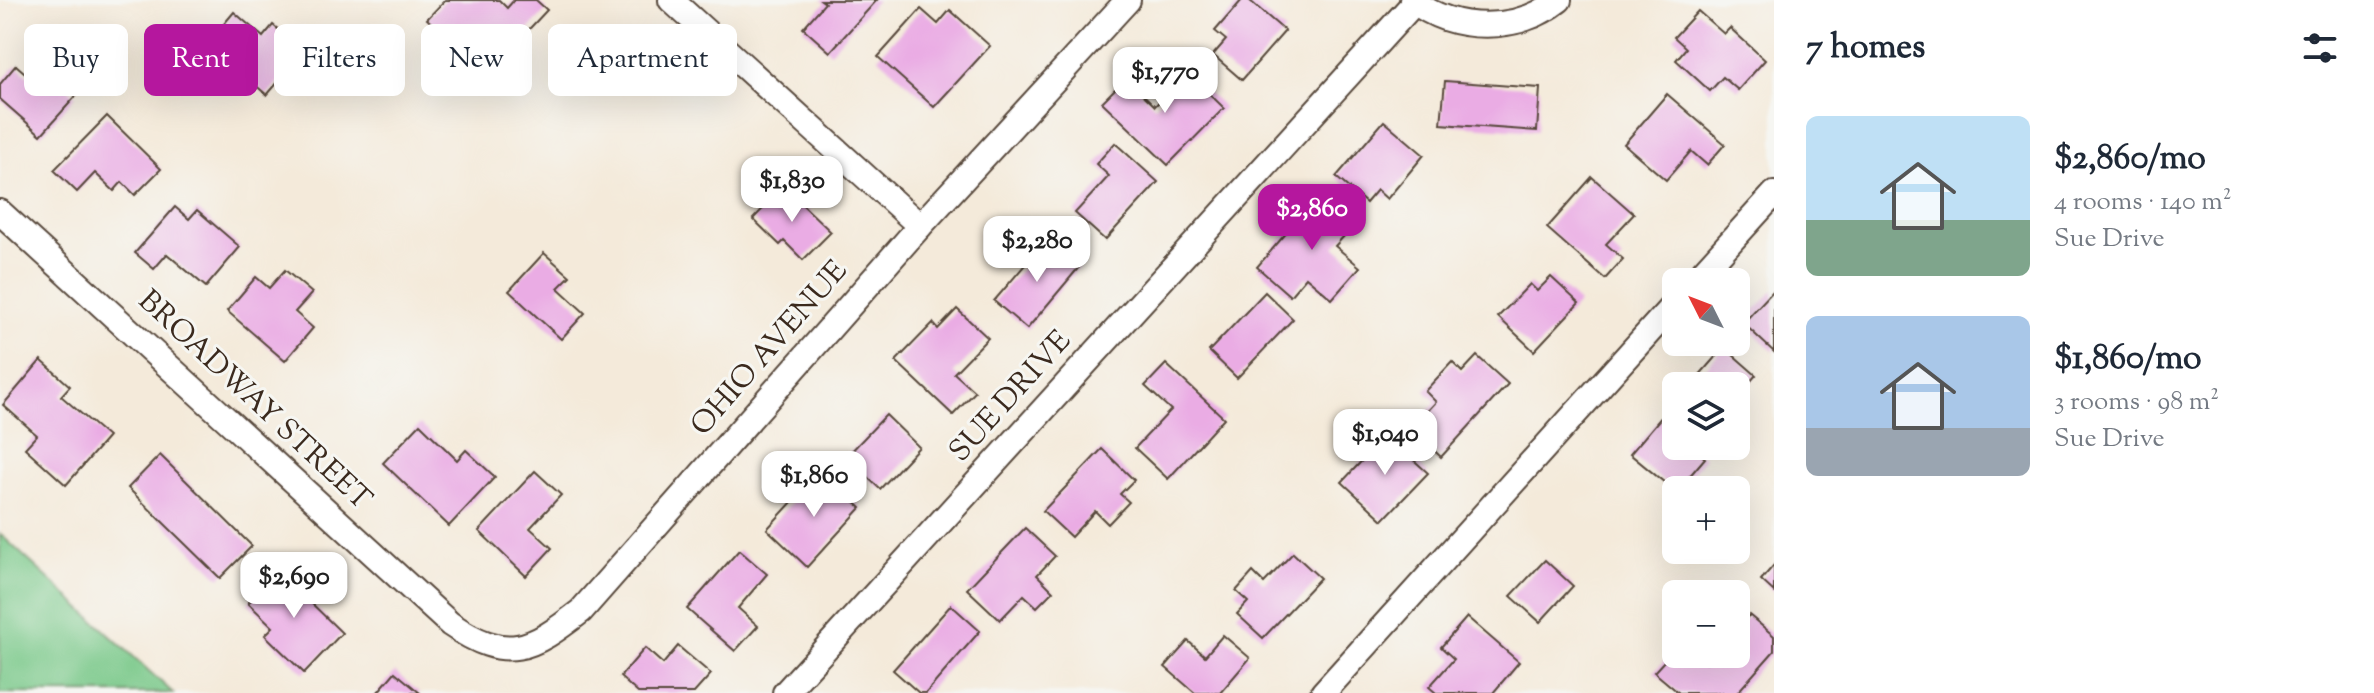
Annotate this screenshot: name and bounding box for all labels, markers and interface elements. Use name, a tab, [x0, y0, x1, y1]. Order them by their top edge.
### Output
chip: Buy	[24, 24, 128, 96]
chip: Rent	[144, 24, 258, 96]
chip: Filters	[274, 24, 405, 96]
chip: New	[421, 24, 532, 96]
chip: Apartment	[548, 24, 737, 96]
text: 7 homes	[1806, 24, 1925, 73]
icon: filters	[2298, 26, 2342, 70]
pin: $1,770	[1100, 47, 1230, 115]
text: $1,770	[1131, 54, 1199, 91]
text: $2,860/mo	[2054, 135, 2206, 184]
icon: home	[1870, 148, 1966, 244]
pin: $1,830	[727, 156, 857, 224]
text: $1,830	[759, 163, 825, 200]
pin: $2,860	[1247, 184, 1377, 252]
text: 4 rooms · 140 m²	[2054, 184, 2231, 221]
text: $2,860	[1276, 191, 1348, 228]
pin: $2,280	[972, 216, 1102, 284]
text: Sue Drive	[2054, 221, 2165, 258]
text: $2,280	[1001, 223, 1073, 260]
street label: OHIO AVENUE	[682, 252, 858, 446]
north arrow	[1662, 268, 1750, 356]
map controls	[1662, 268, 1750, 668]
street label: BROADWAY STREET	[128, 281, 380, 521]
street label: SUE DRIVE	[940, 322, 1082, 472]
text: $1,860/mo	[2054, 335, 2202, 384]
icon: home	[1870, 348, 1966, 444]
button: layers	[1662, 372, 1750, 460]
text: 3 rooms · 98 m²	[2054, 384, 2219, 421]
pin: $1,040	[1320, 409, 1450, 477]
text: $1,040	[1351, 416, 1419, 453]
text: Sue Drive	[2054, 421, 2165, 458]
pin: $1,860	[749, 451, 879, 519]
text: $1,860	[780, 458, 848, 495]
button: +	[1662, 476, 1750, 564]
pin: $2,690	[229, 552, 359, 620]
text: $2,690	[258, 559, 330, 596]
button: −	[1662, 580, 1750, 668]

